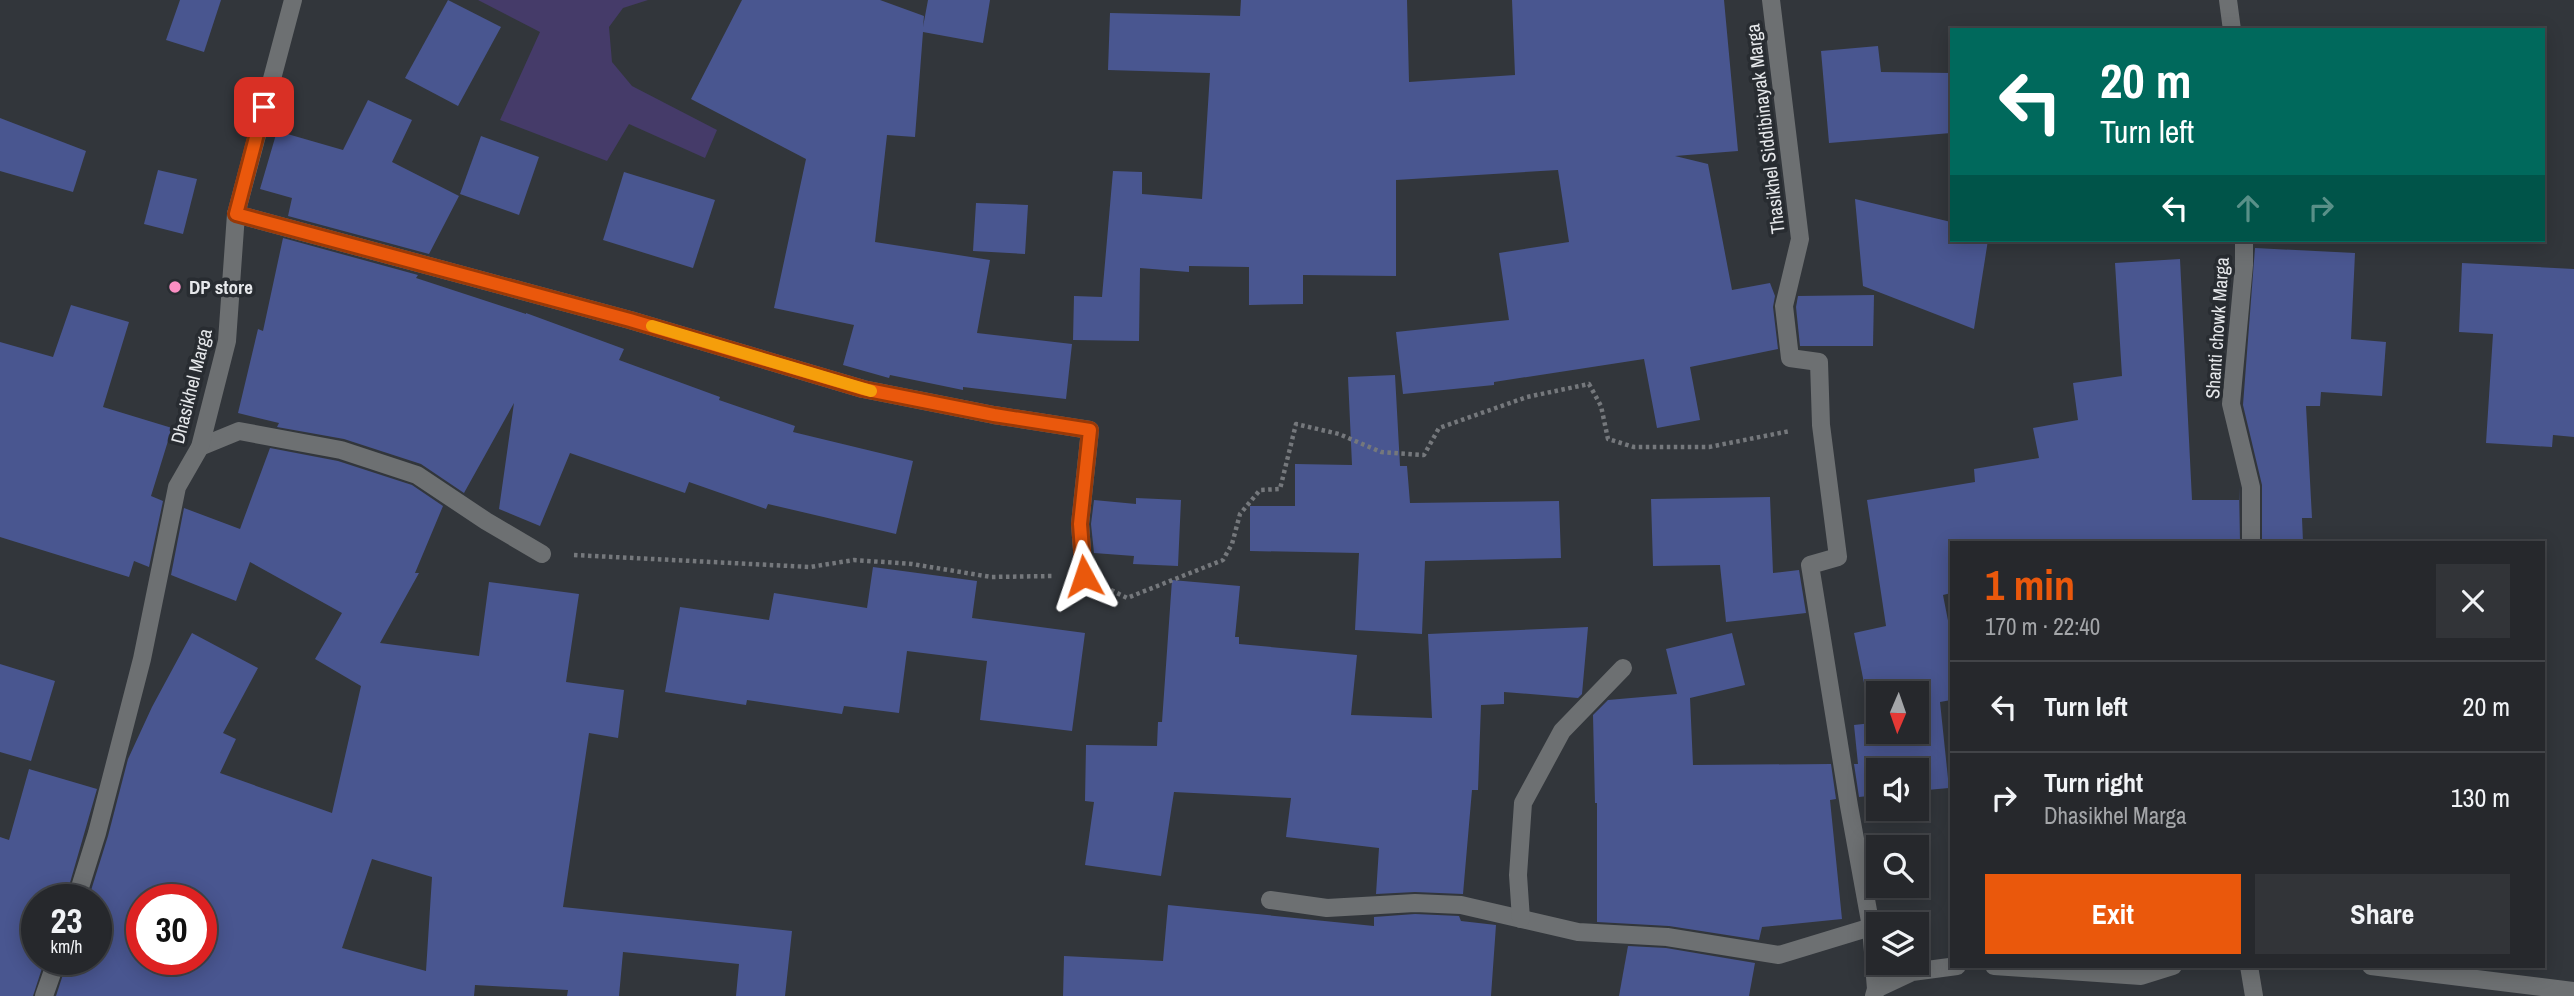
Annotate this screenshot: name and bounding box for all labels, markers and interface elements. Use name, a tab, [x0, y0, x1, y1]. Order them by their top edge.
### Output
street label: Thasikhel Siddibinayak Marga	[1739, 22, 1791, 235]
text: 20 m	[2100, 47, 2192, 113]
icon: left	[1985, 56, 2076, 147]
pin	[234, 77, 294, 137]
icon: arrive	[245, 88, 283, 126]
text: Turn left	[2100, 110, 2194, 153]
icon: left	[2156, 189, 2194, 227]
icon: ahead	[2229, 189, 2267, 227]
icon: right	[2302, 189, 2340, 227]
street label: Shanti chowk Marga	[2199, 256, 2235, 400]
place label: DP store	[189, 274, 253, 300]
marker: DP store	[167, 279, 183, 295]
street label: Dhasikhel Marga	[164, 325, 218, 446]
position arrow	[1047, 539, 1121, 613]
text: 1 min	[1985, 557, 2075, 613]
button: close	[2436, 564, 2510, 638]
text: 170 m · 22:40	[1985, 611, 2100, 642]
north arrow	[1866, 681, 1928, 744]
map controls	[1866, 681, 1929, 975]
icon: left	[1985, 688, 2023, 726]
text: Turn left	[2044, 689, 2128, 724]
text: 20 m	[2463, 689, 2510, 724]
button: sound	[1866, 758, 1929, 821]
text: Turn right	[2044, 765, 2143, 800]
icon: right	[1985, 779, 2023, 817]
text: 130 m	[2451, 780, 2510, 815]
text: Dhasikhel Marga	[2044, 800, 2187, 831]
button: search	[1866, 835, 1929, 898]
button: Exit	[1985, 874, 2241, 954]
button: Share	[2255, 874, 2510, 954]
speed limit sign: 30	[126, 884, 217, 975]
text: 23	[51, 897, 82, 944]
button: layers	[1866, 912, 1929, 975]
text: km/h	[51, 934, 83, 959]

